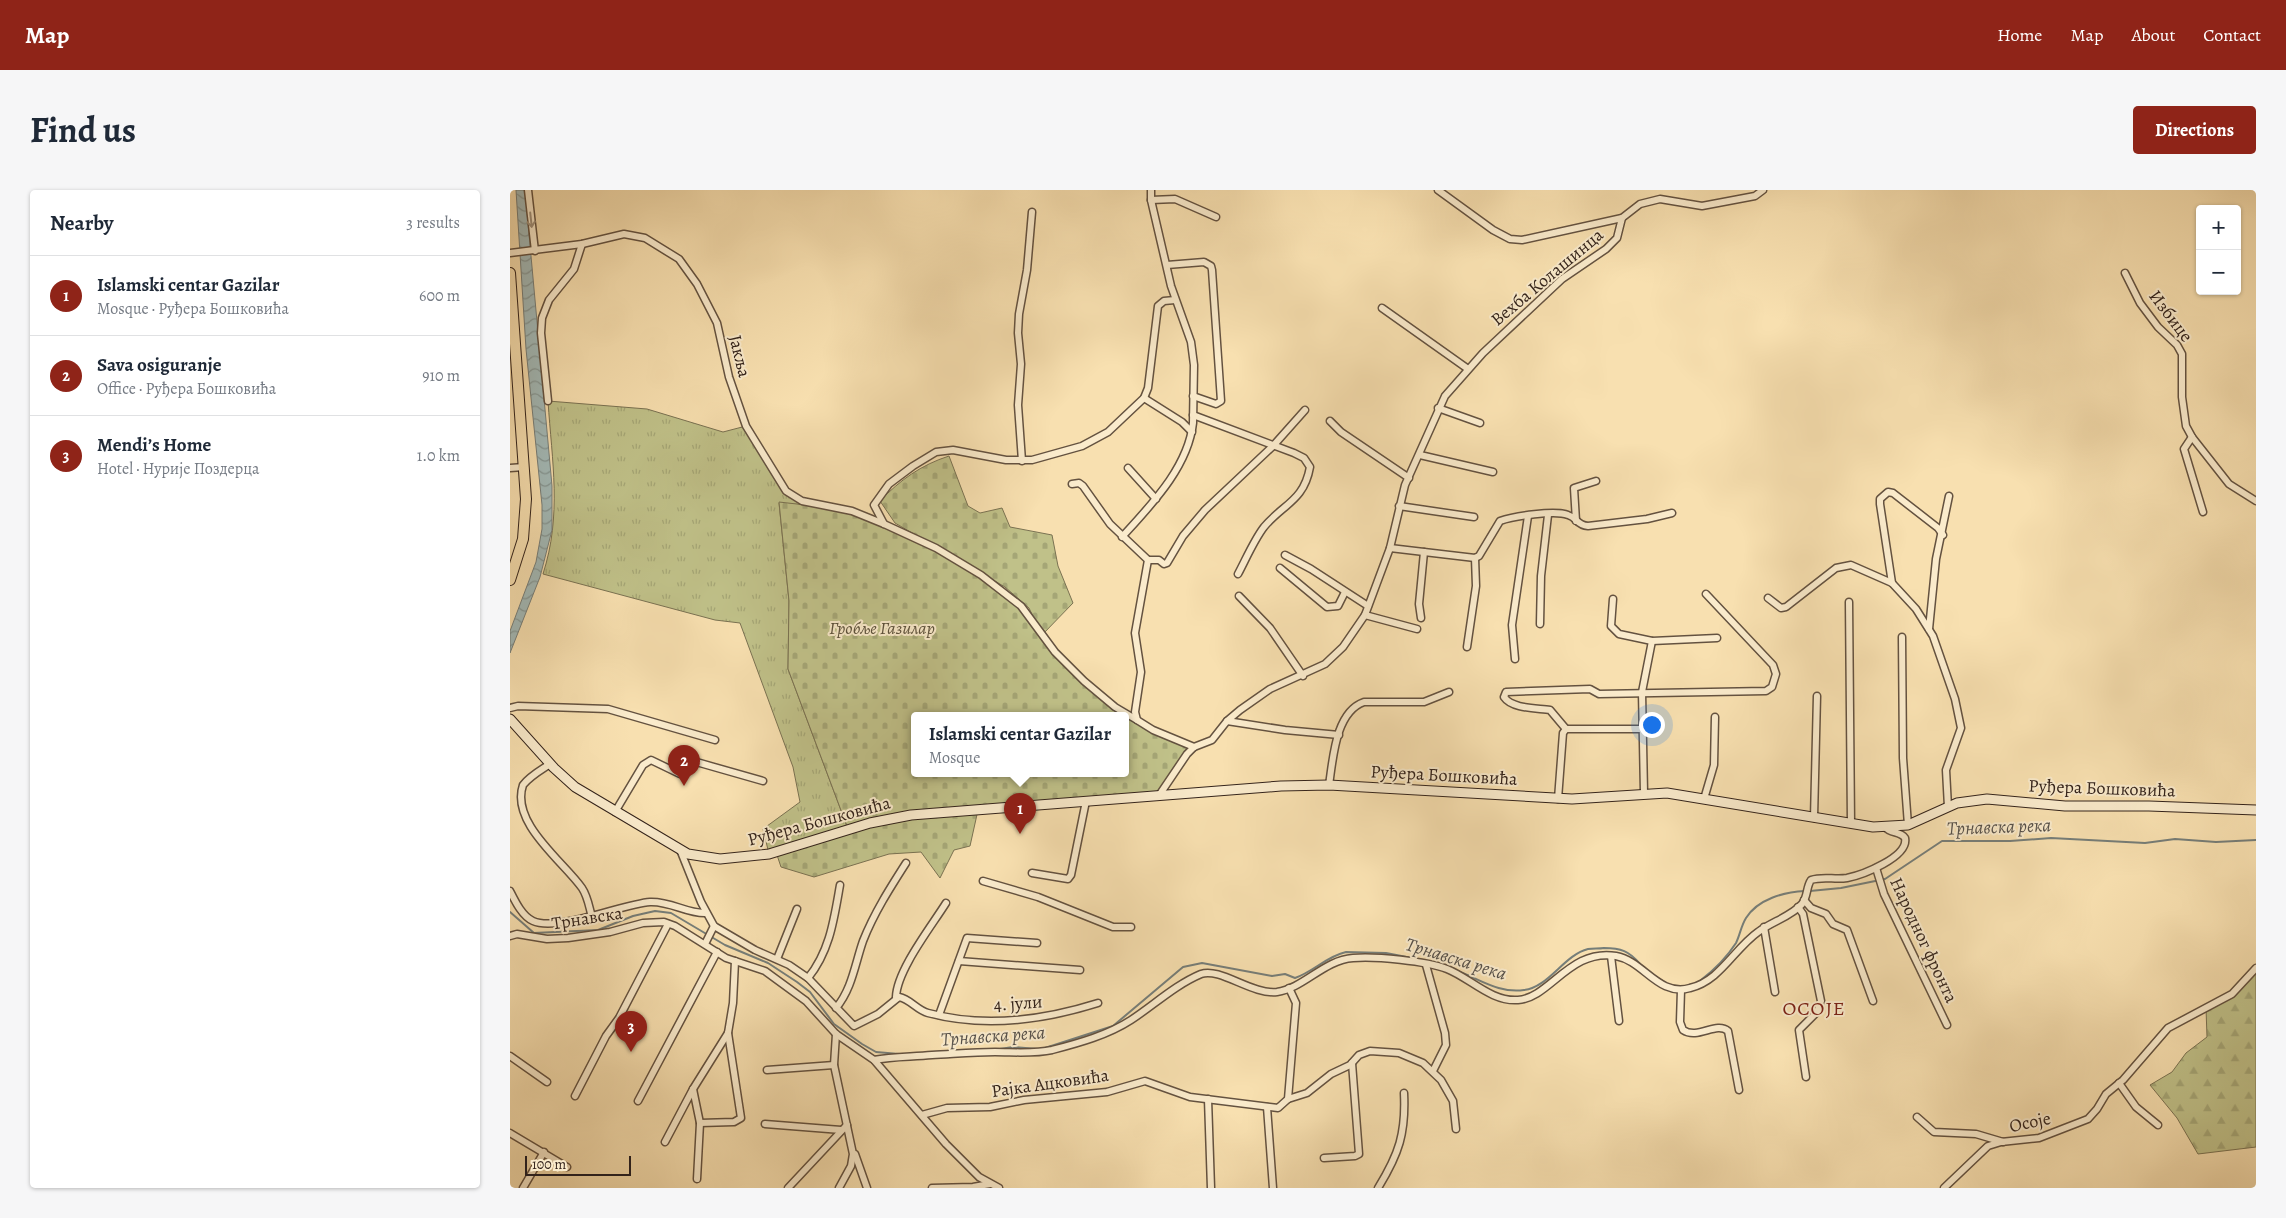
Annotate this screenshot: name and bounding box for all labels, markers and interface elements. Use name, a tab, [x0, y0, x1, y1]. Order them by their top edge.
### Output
text: Map	[25, 19, 69, 51]
text: Home	[1997, 23, 2042, 47]
text: Map	[2070, 23, 2103, 47]
text: About	[2131, 23, 2175, 47]
text: Contact	[2203, 23, 2261, 47]
text: Find us	[30, 106, 136, 154]
button: Directions	[2133, 106, 2256, 154]
map controls	[2196, 205, 2241, 295]
button: +	[2196, 205, 2241, 250]
text: Nearby	[50, 209, 113, 237]
text: 3 results	[406, 212, 460, 234]
one-way arrow	[526, 212, 536, 228]
street label: Вехба Колашинца	[1486, 222, 1609, 331]
button: −	[2196, 250, 2241, 295]
text: Islamski centar Gazilar	[97, 272, 280, 298]
text: 1	[63, 285, 69, 307]
text: 600 m	[419, 285, 460, 307]
street label: Избице	[2144, 285, 2198, 347]
text: Mosque · Руђера Бошковића	[97, 298, 289, 320]
street label: Јакља	[723, 332, 757, 380]
text: Sava osiguranje	[97, 352, 222, 378]
text: 2	[62, 365, 70, 387]
text: 910 m	[422, 365, 460, 387]
text: Office · Руђера Бошковића	[97, 378, 276, 400]
text: Mendi’s Home	[97, 432, 211, 458]
text: 3	[63, 445, 69, 467]
text: 1.0 km	[417, 445, 460, 467]
text: Hotel · Нурије Поздерца	[97, 458, 260, 480]
park label: Гробље Газилар	[829, 616, 935, 640]
popup	[911, 712, 1129, 777]
your location	[1639, 712, 1665, 738]
text: Islamski centar Gazilar	[929, 721, 1111, 747]
pin: 2	[668, 745, 700, 786]
text: Mosque	[929, 747, 980, 769]
street label: Руђера Бошковића	[1370, 759, 1519, 791]
street label: Руђера Бошковића	[2028, 773, 2177, 803]
street label: Руђера Бошковића	[745, 790, 894, 852]
pin: 1	[1004, 793, 1036, 834]
water label: Трнавска река	[1946, 812, 2052, 842]
street label: Народног фронта	[1884, 873, 1964, 1007]
street label: Трнавска	[550, 900, 625, 935]
water label: Трнавска река	[1402, 931, 1510, 987]
street label: 4. јули	[993, 989, 1043, 1017]
district label: ОСОЈЕ	[1782, 995, 1846, 1022]
pin: 3	[615, 1011, 647, 1052]
water label: Трнавска река	[940, 1019, 1046, 1053]
street label: Рајка Ацковића	[990, 1063, 1111, 1103]
street label: Осоје	[2007, 1106, 2053, 1138]
scale bar	[525, 1153, 631, 1176]
text: 100 m	[532, 1155, 566, 1174]

